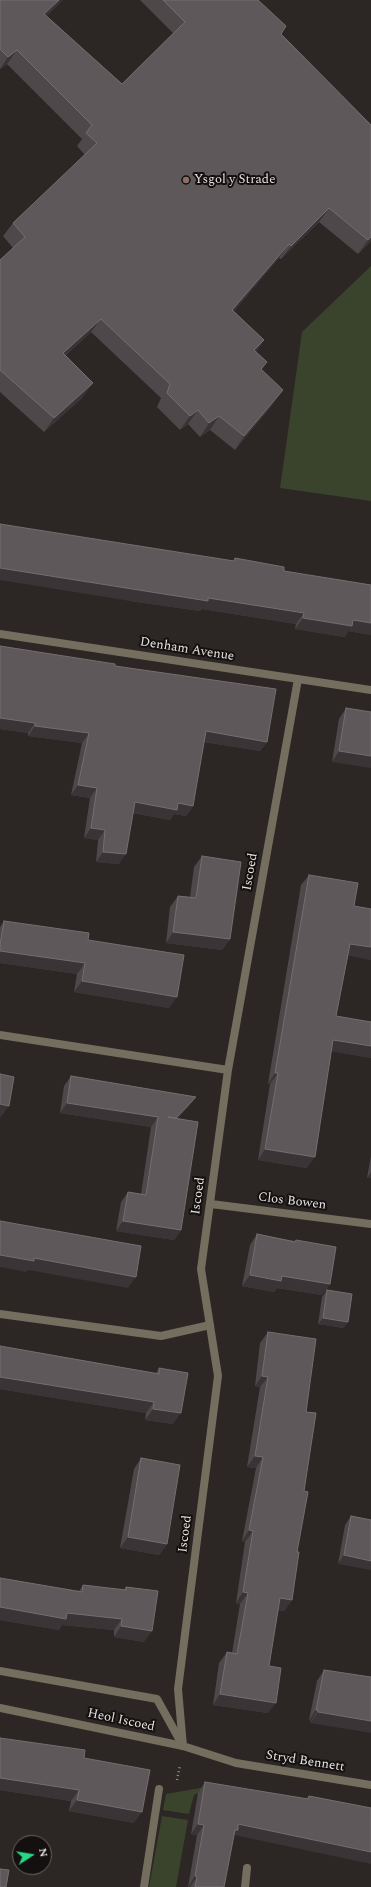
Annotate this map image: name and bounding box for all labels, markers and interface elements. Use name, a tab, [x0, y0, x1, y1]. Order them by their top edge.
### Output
place label: Ysgol y Strade	[194, 172, 275, 188]
marker: Ysgol y Strade	[181, 175, 191, 185]
street label: Denham Avenue	[139, 635, 235, 665]
street label: Iscoed	[240, 852, 262, 892]
street label: Iscoed	[189, 1176, 209, 1216]
street label: Clos Bowen	[257, 1190, 327, 1214]
street label: Iscoed	[176, 1514, 196, 1554]
street label: Heol Iscoed	[86, 1706, 156, 1736]
street label: Stryd Bennett	[265, 1748, 345, 1776]
north arrow	[12, 1835, 52, 1875]
text: N	[34, 1846, 52, 1859]

